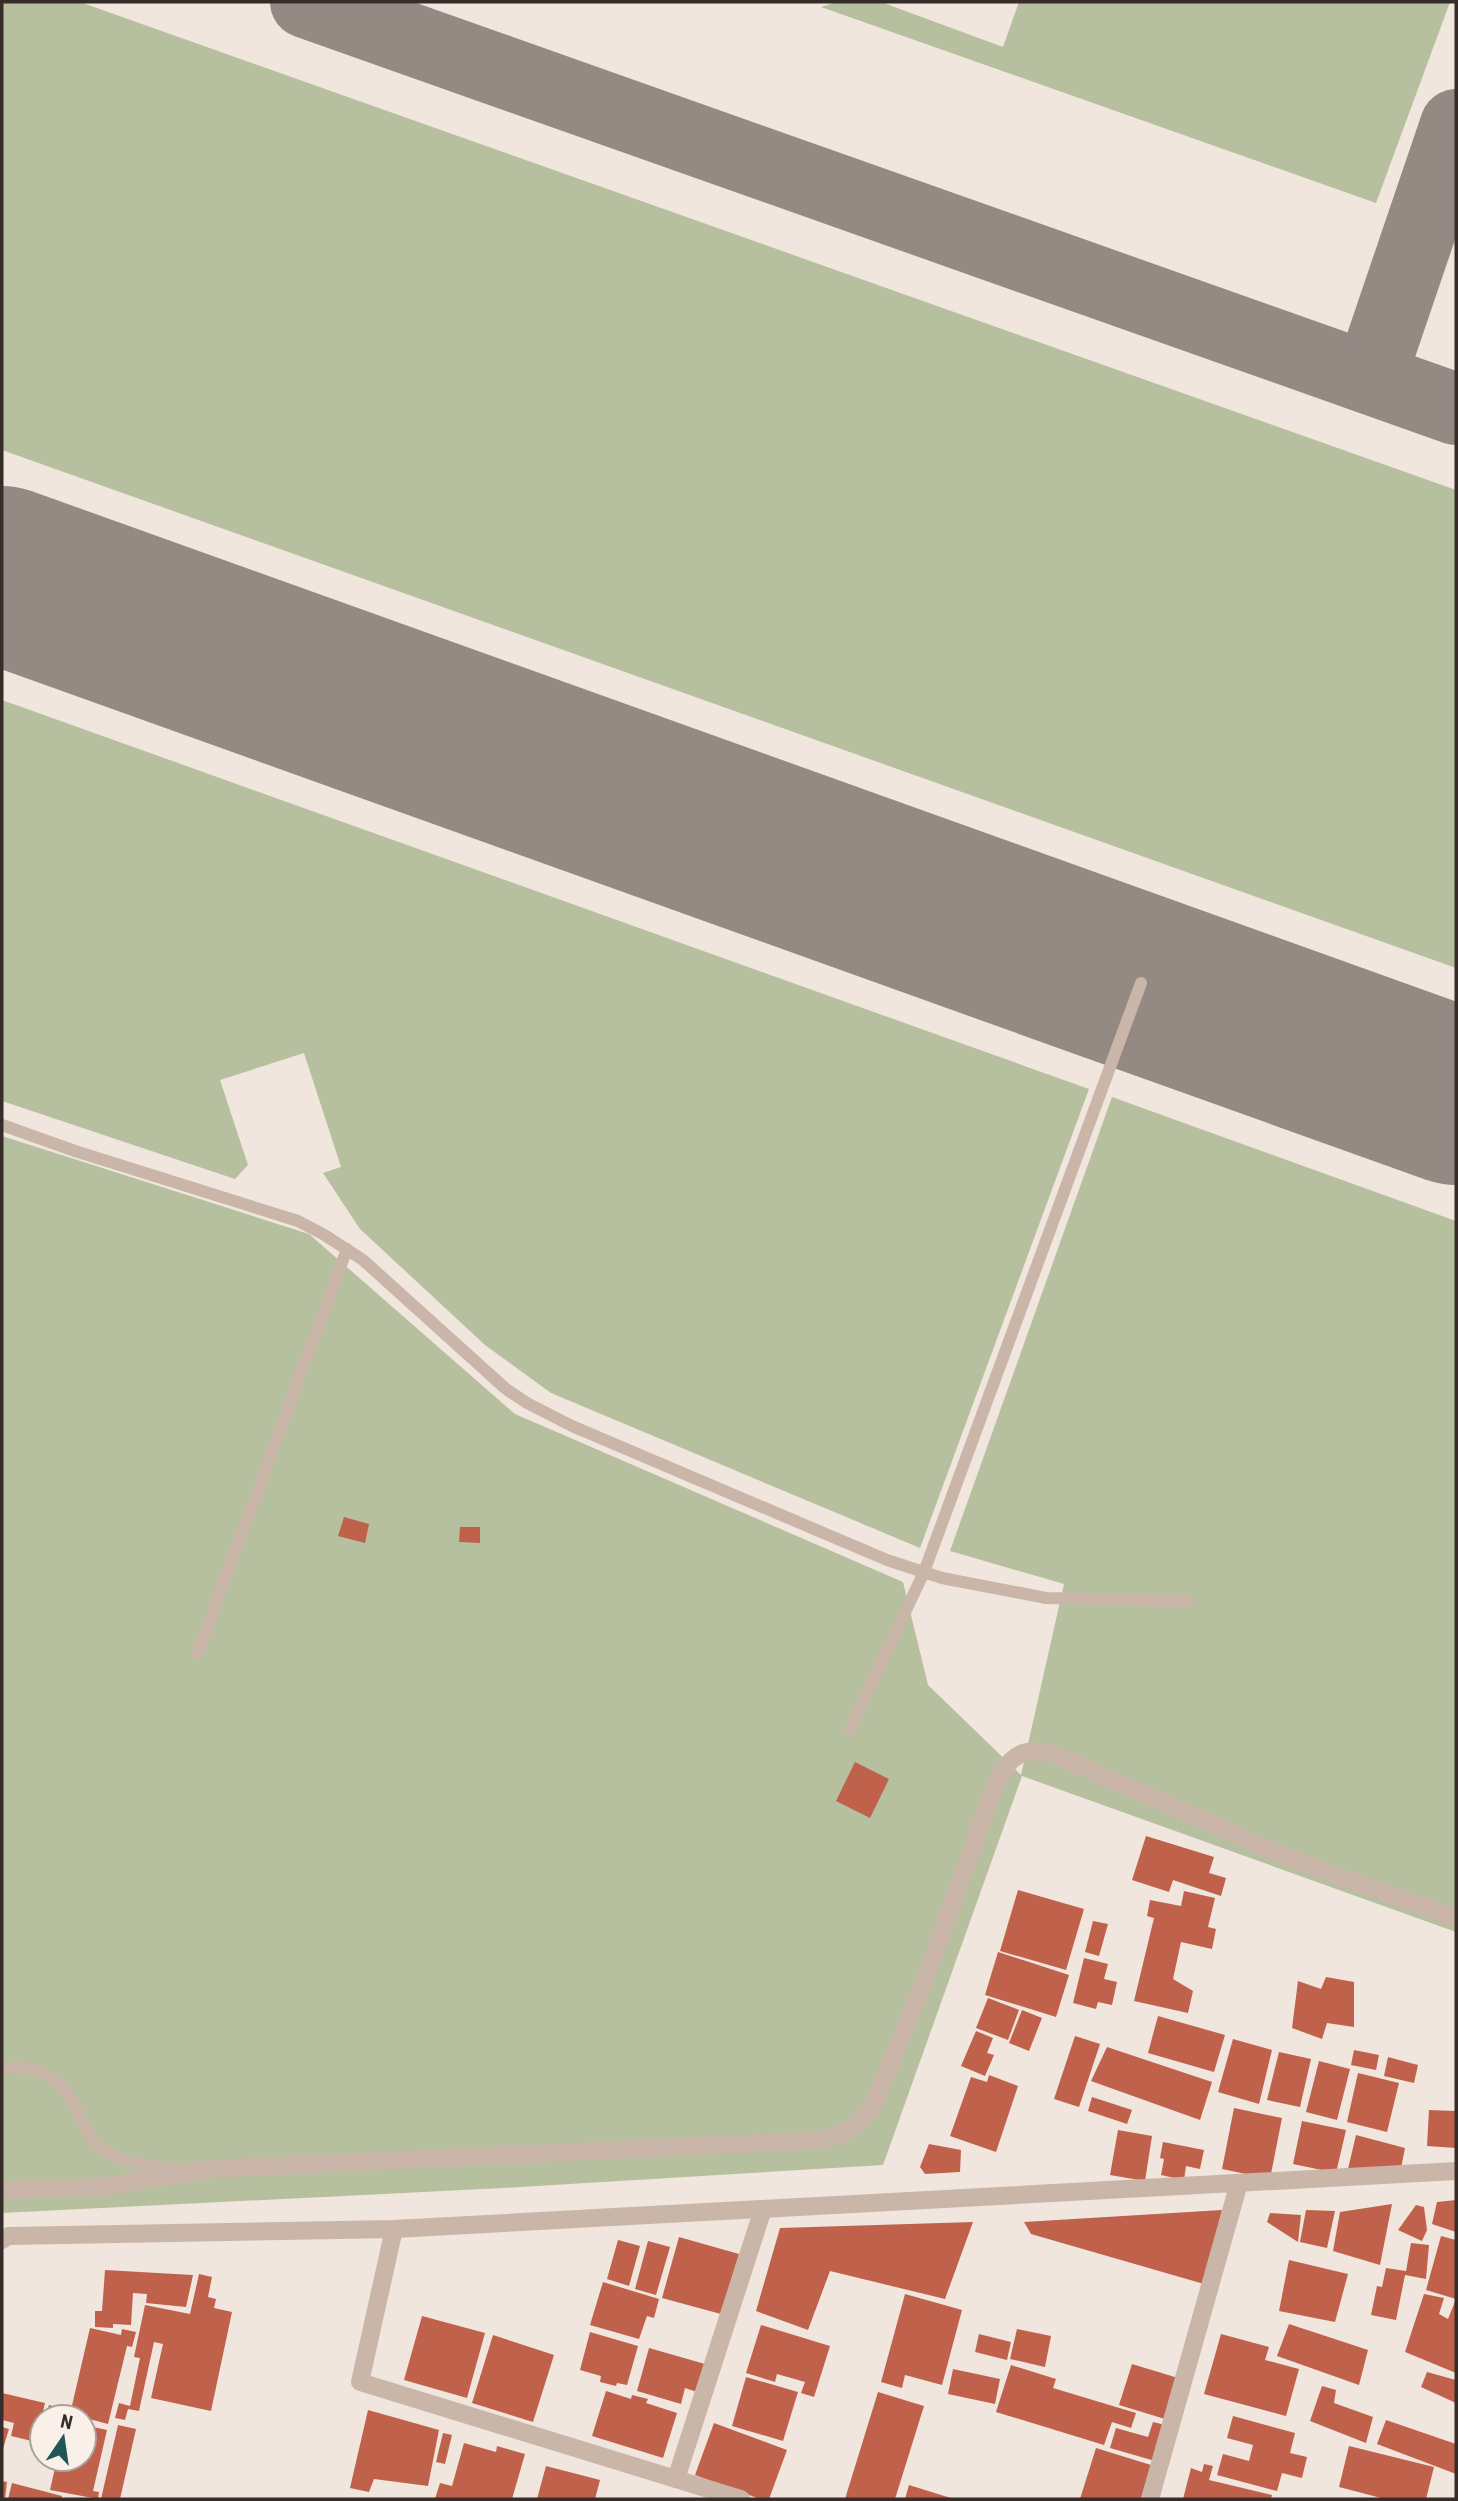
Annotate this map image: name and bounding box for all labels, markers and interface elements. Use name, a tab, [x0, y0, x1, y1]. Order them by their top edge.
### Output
north arrow	[28, 2403, 98, 2473]
text: N	[58, 2409, 75, 2434]

